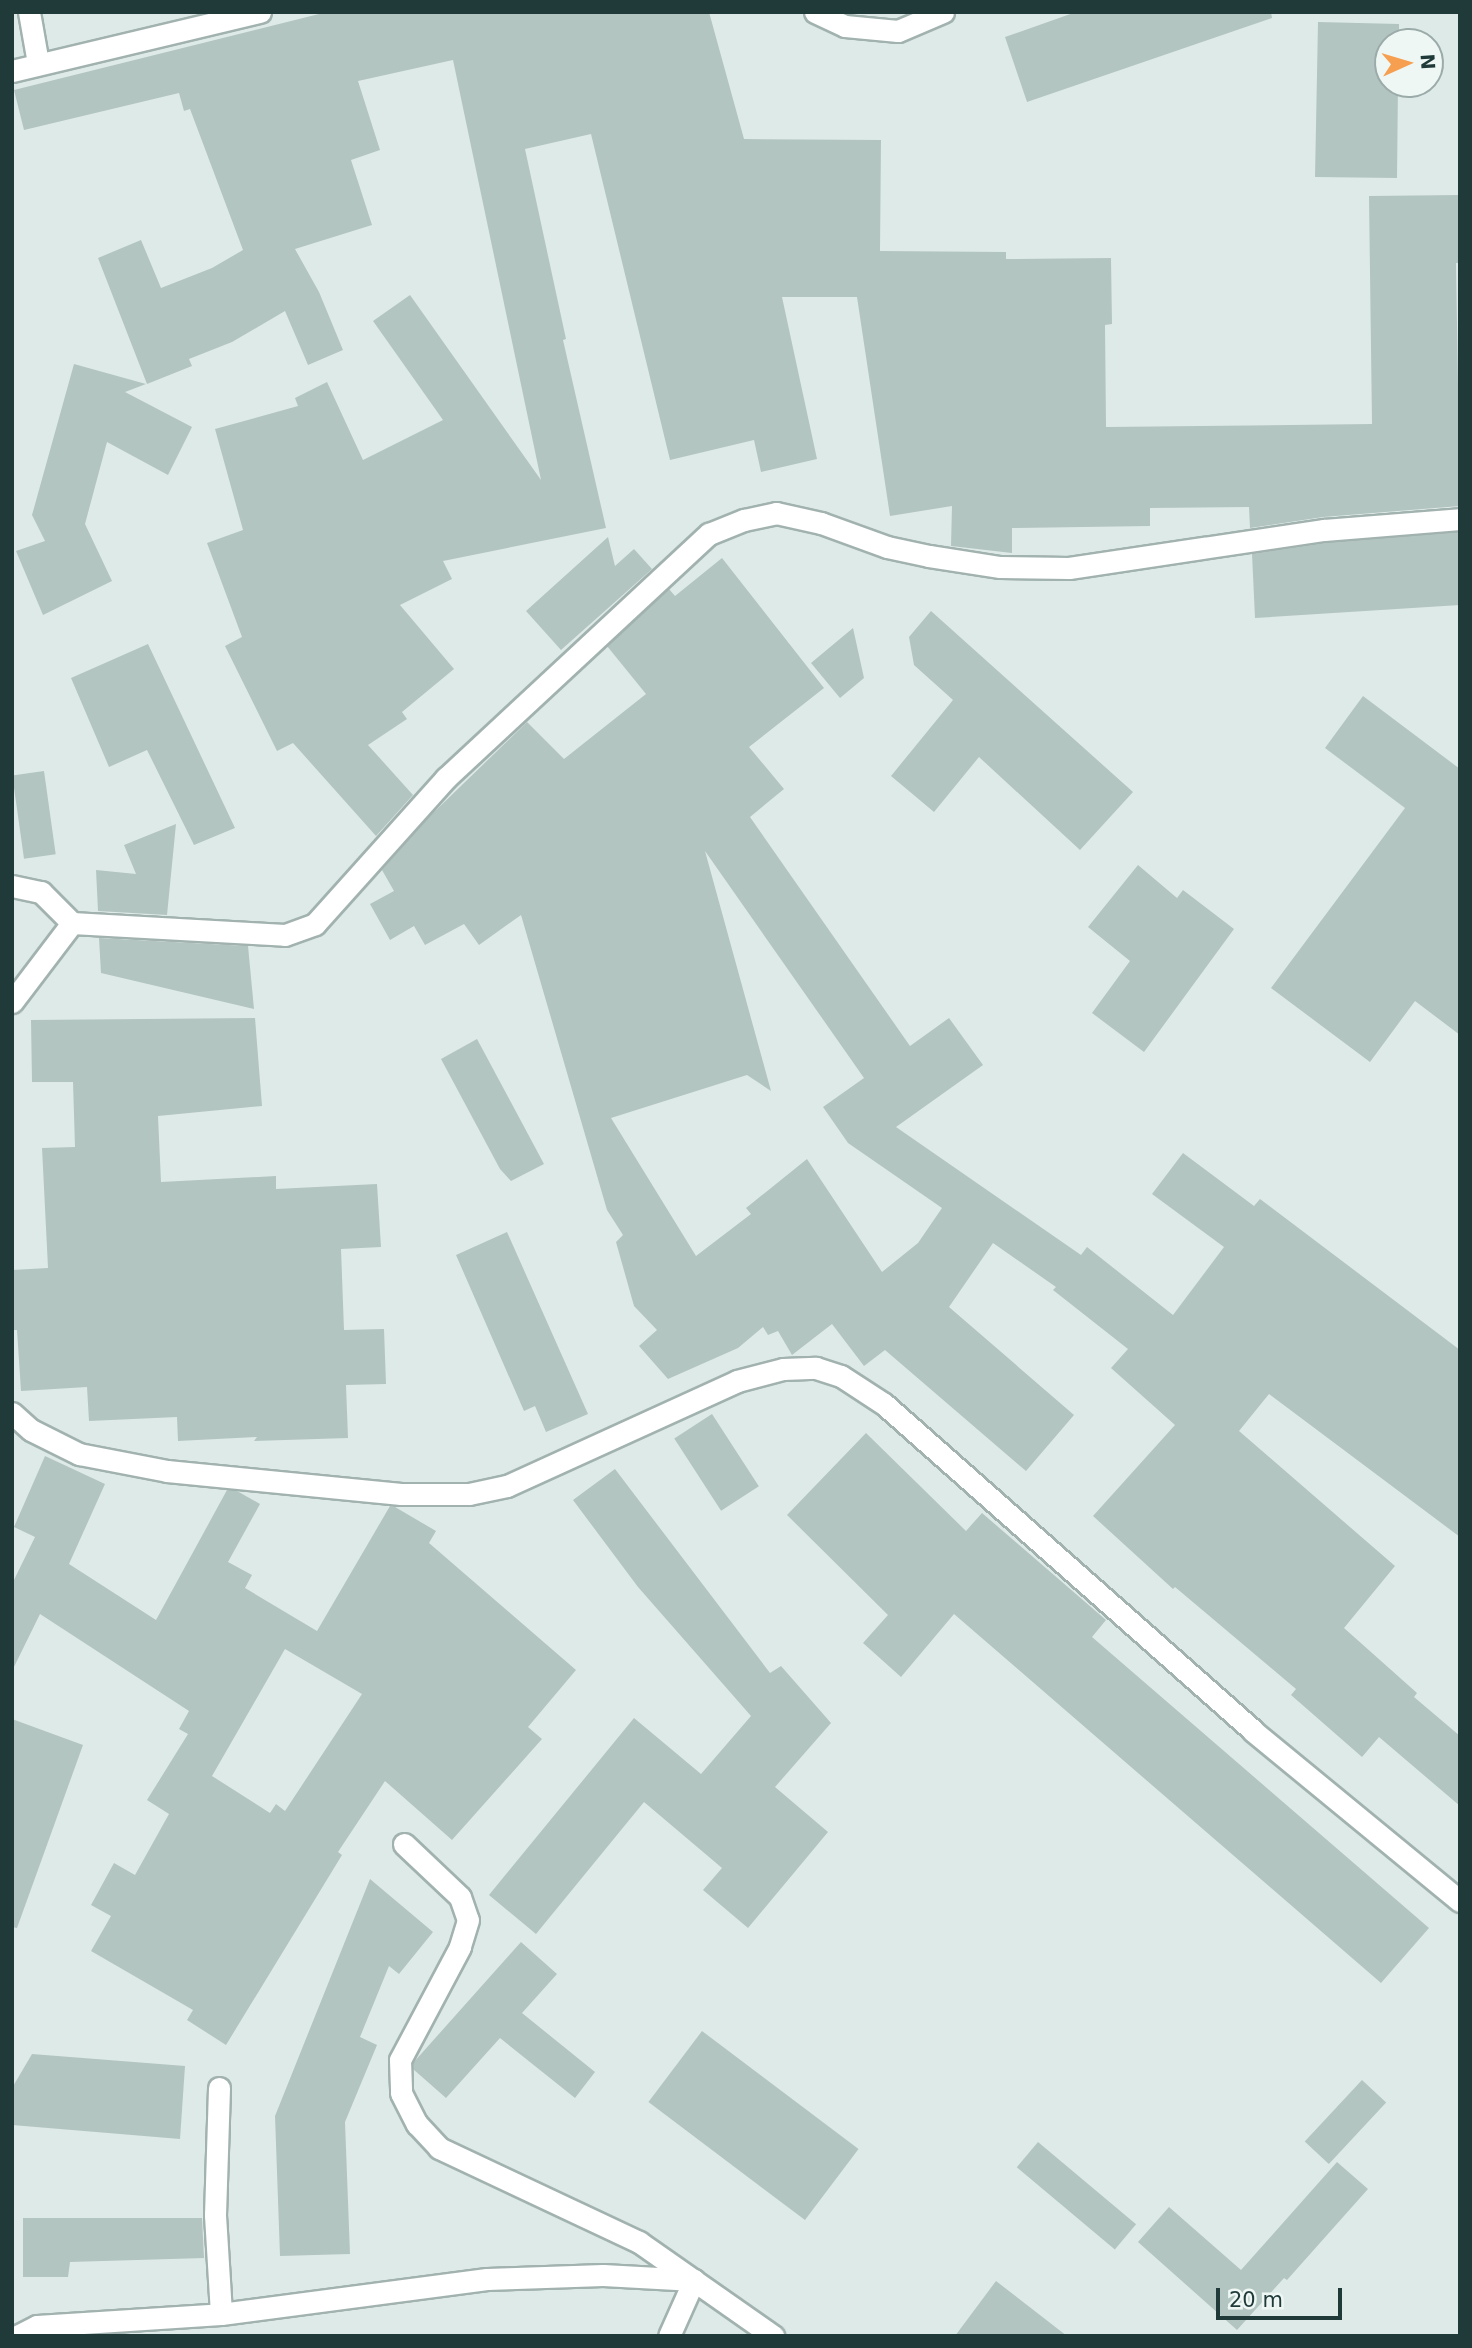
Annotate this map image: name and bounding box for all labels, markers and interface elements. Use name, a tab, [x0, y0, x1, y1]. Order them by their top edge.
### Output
north arrow	[1374, 28, 1444, 98]
text: N	[1416, 53, 1439, 70]
scale bar	[1220, 2274, 1346, 2318]
text: 20 m	[1229, 2288, 1283, 2312]

